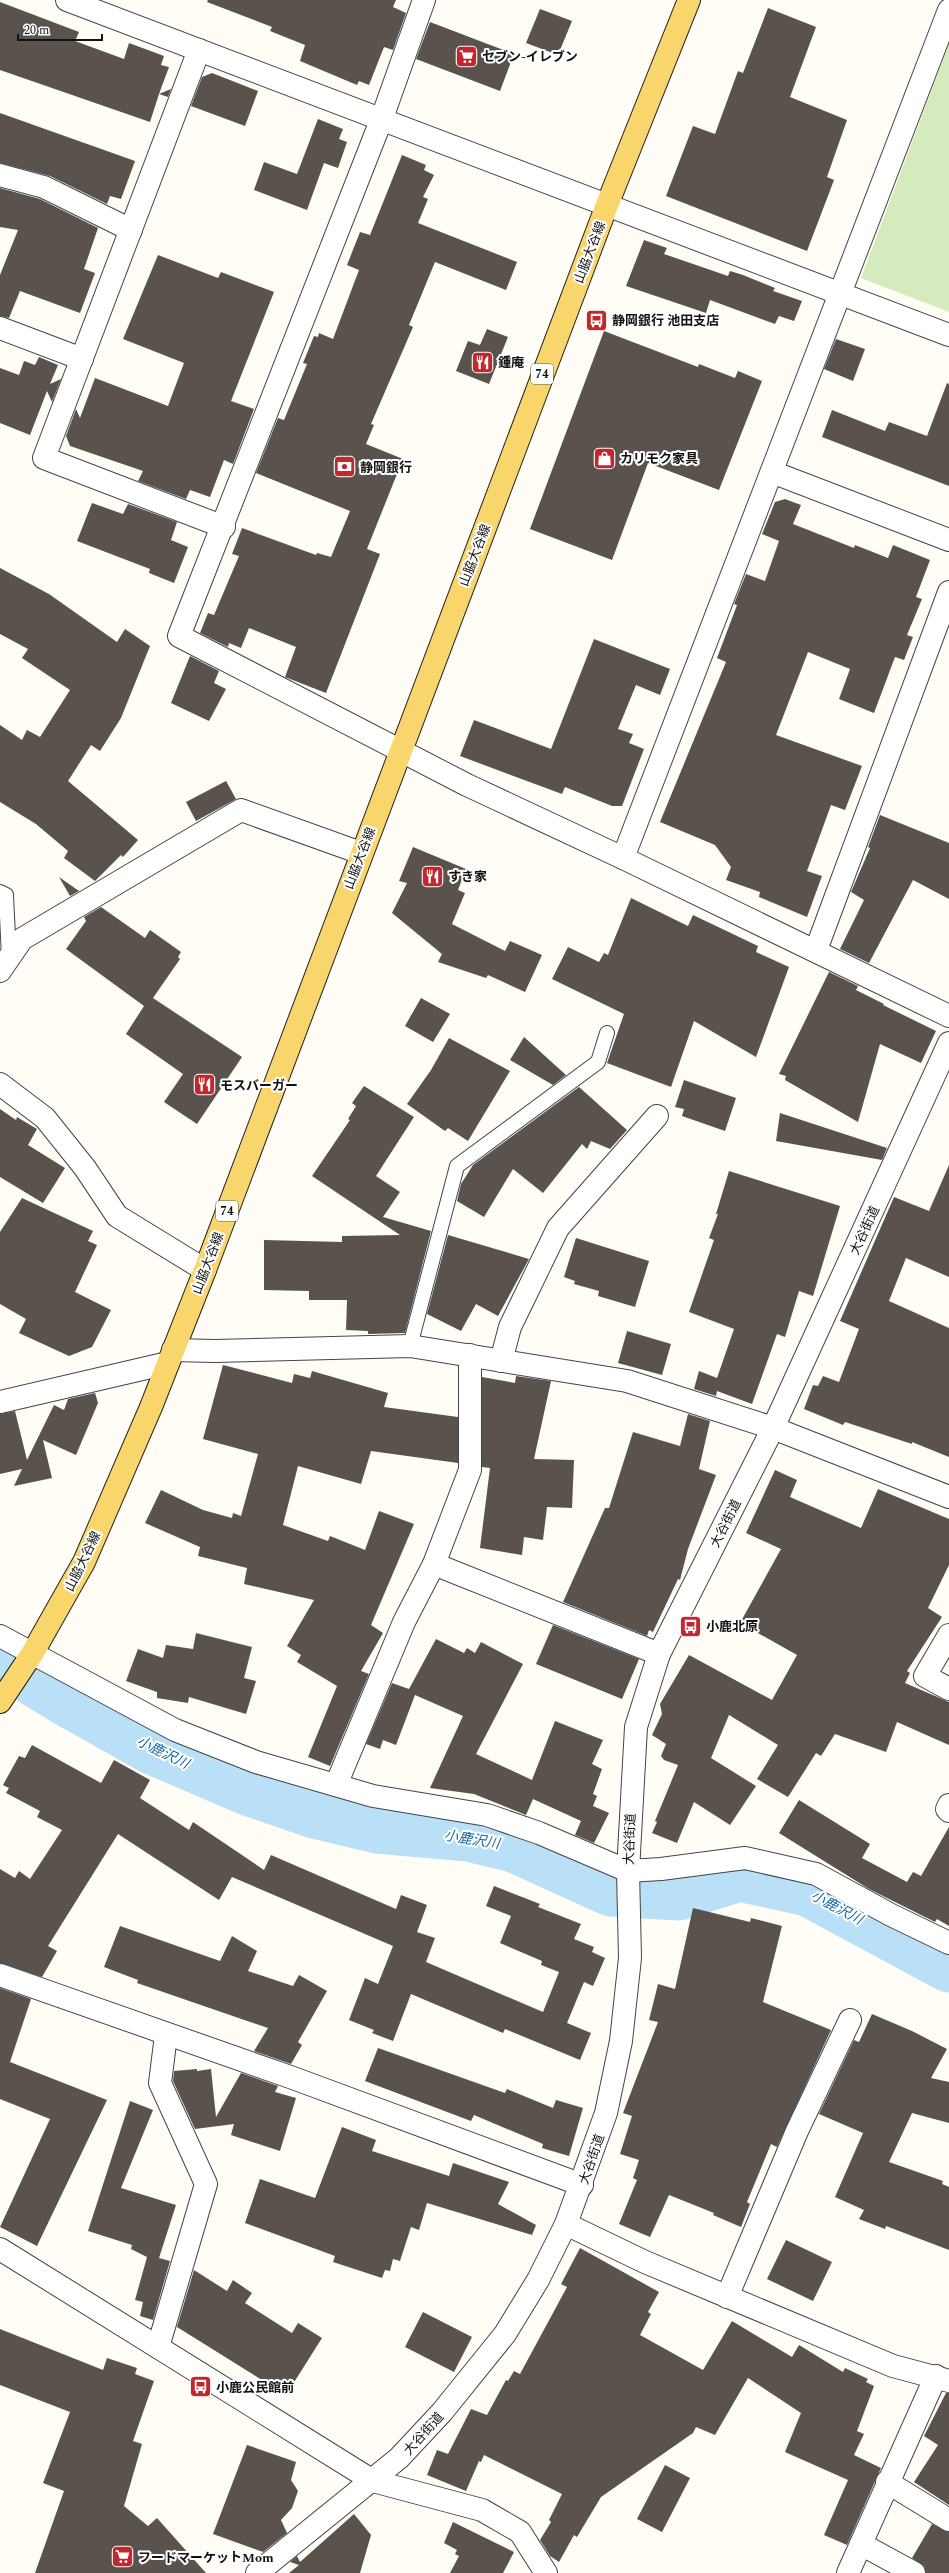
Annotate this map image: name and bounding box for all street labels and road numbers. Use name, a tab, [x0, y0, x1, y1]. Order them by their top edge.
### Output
street label: 山脇大谷線	[569, 218, 611, 286]
road number: 74	[531, 364, 553, 384]
street label: 山脇大谷線	[454, 521, 496, 589]
street label: 山脇大谷線	[339, 824, 381, 892]
road number: 74	[216, 1201, 238, 1221]
street label: 大谷街道	[845, 1203, 885, 1258]
street label: 山脇大谷線	[187, 1229, 229, 1297]
street label: 大谷街道	[705, 1496, 747, 1551]
street label: 山脇大谷線	[60, 1528, 106, 1595]
street label: 大谷街道	[619, 1813, 641, 1865]
street label: 大谷街道	[574, 2131, 610, 2187]
street label: 大谷街道	[399, 2408, 449, 2460]

